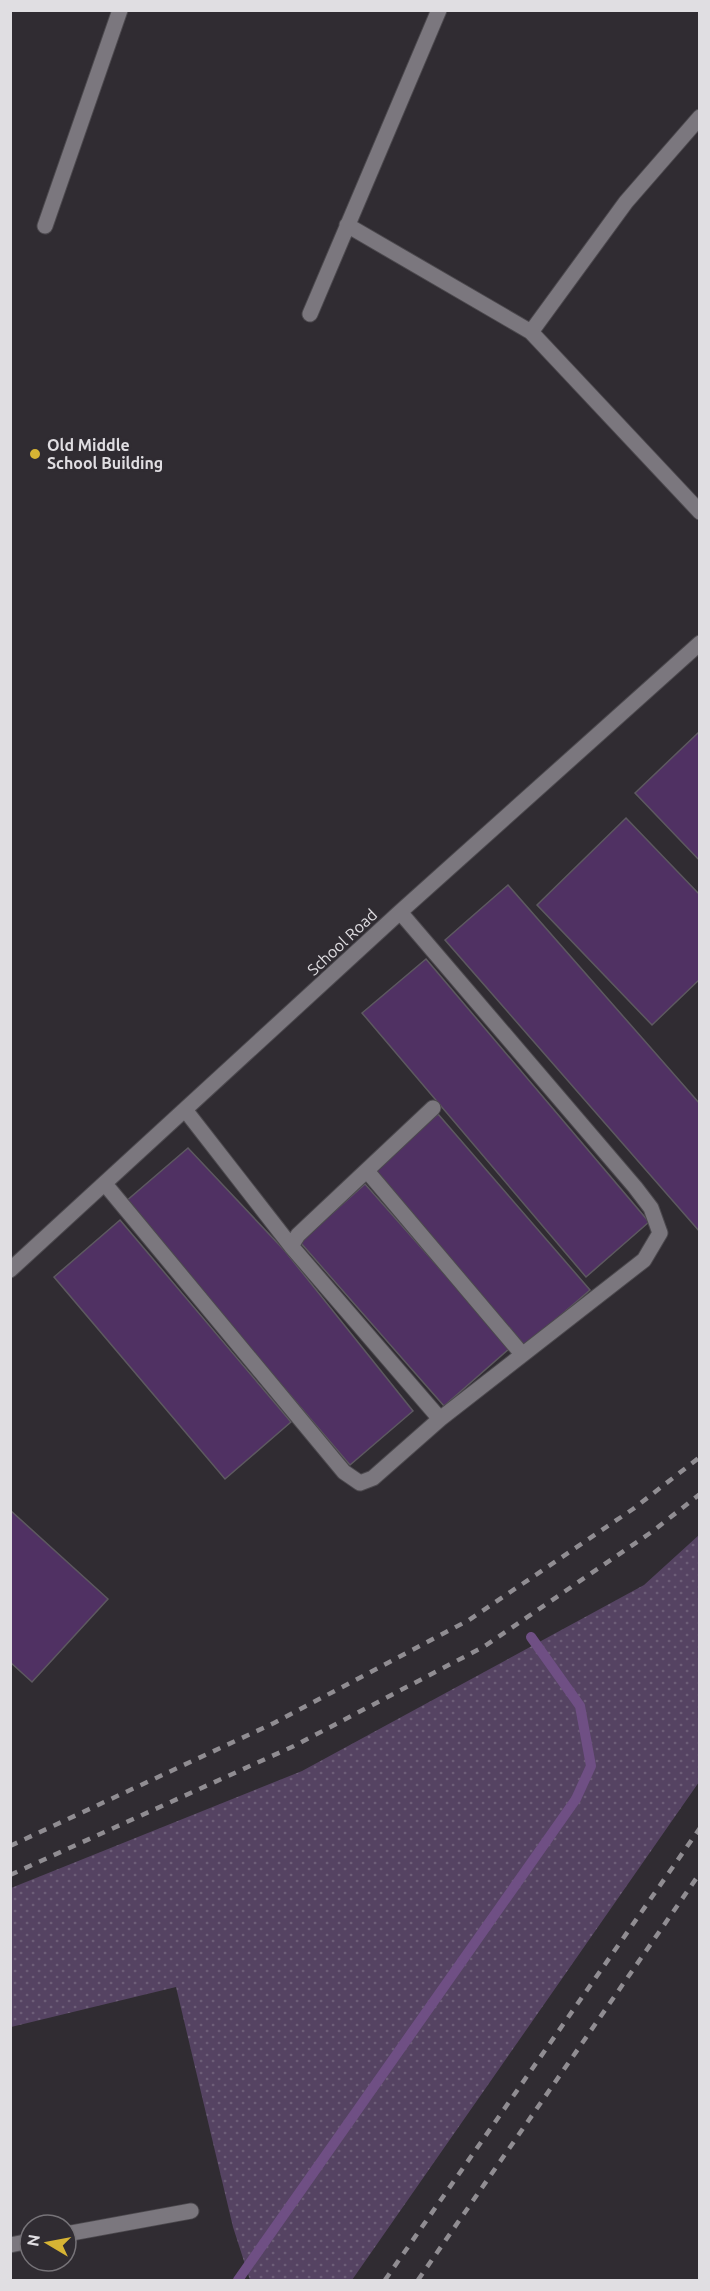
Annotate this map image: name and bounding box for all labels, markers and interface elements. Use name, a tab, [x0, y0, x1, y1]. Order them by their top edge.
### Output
place label: Old Middle School Building	[47, 436, 163, 472]
marker: Old Middle School Building	[28, 447, 42, 461]
street label: School Road	[304, 905, 380, 979]
north arrow	[18, 2213, 78, 2273]
text: N	[23, 2233, 43, 2248]

